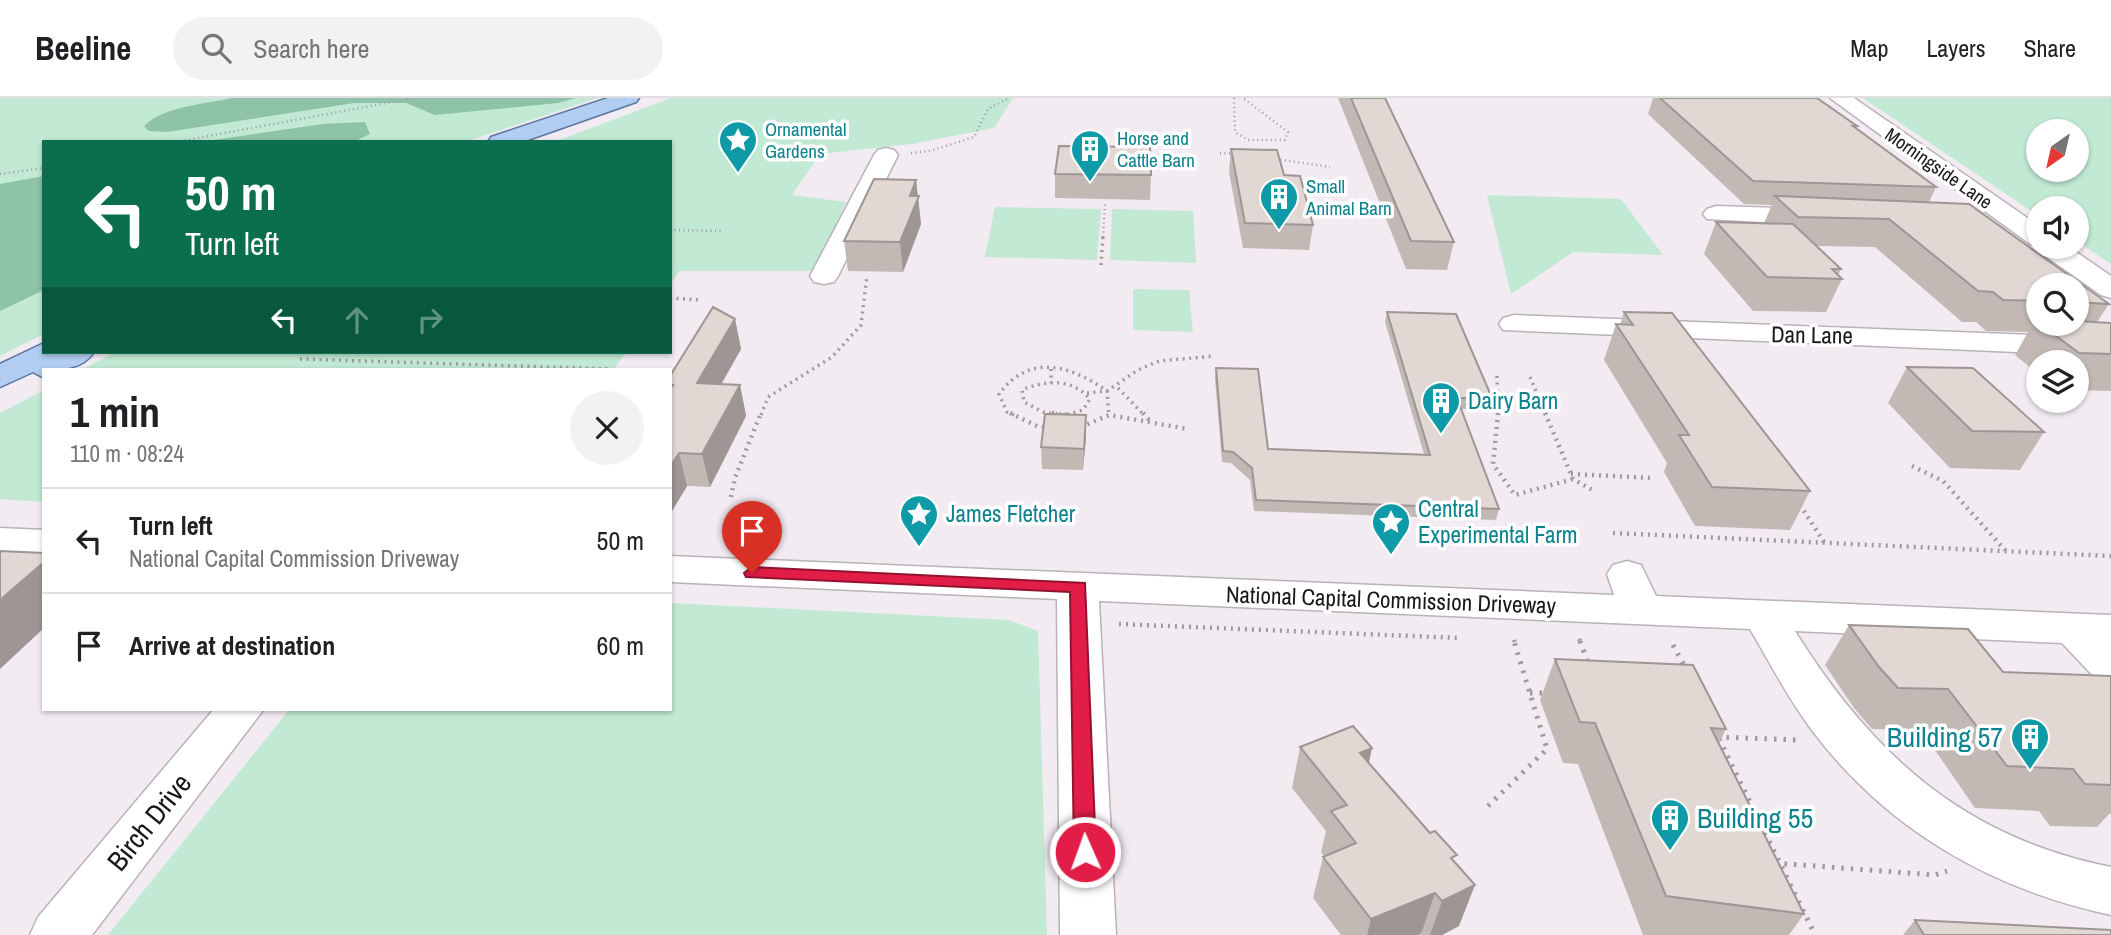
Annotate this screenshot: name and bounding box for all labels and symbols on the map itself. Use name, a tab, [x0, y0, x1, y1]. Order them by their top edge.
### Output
place label: Ornamental Gardens	[765, 116, 846, 164]
place icon: Ornamental Gardens	[717, 119, 759, 174]
north arrow	[2026, 119, 2090, 182]
street label: Morningside Lane	[1880, 121, 1998, 215]
place label: Horse and Cattle Barn	[1117, 125, 1195, 173]
building icon: Horse and Cattle Barn	[1069, 128, 1111, 183]
place label: Small Animal Barn	[1305, 173, 1392, 221]
building icon: Small Animal Barn	[1258, 176, 1300, 231]
street label: Dan Lane	[1771, 318, 1853, 351]
building icon: Dairy Barn	[1420, 380, 1462, 435]
place label: Dairy Barn	[1468, 385, 1558, 416]
place icon: James Fletcher	[898, 493, 940, 548]
place label: Central Experimental Farm	[1418, 493, 1577, 550]
place label: James Fletcher	[946, 498, 1076, 529]
pin	[722, 501, 782, 573]
place icon: Central Experimental Farm	[1370, 501, 1412, 556]
street label: National Capital Commission Driveway	[1225, 578, 1557, 621]
building icon: Building 57	[2009, 716, 2051, 771]
place label: Building 57	[1887, 718, 2003, 756]
street label: Birch Drive	[98, 765, 200, 879]
building icon: Building 55	[1649, 797, 1691, 852]
place label: Building 55	[1697, 799, 1813, 837]
position arrow	[1048, 815, 1122, 889]

